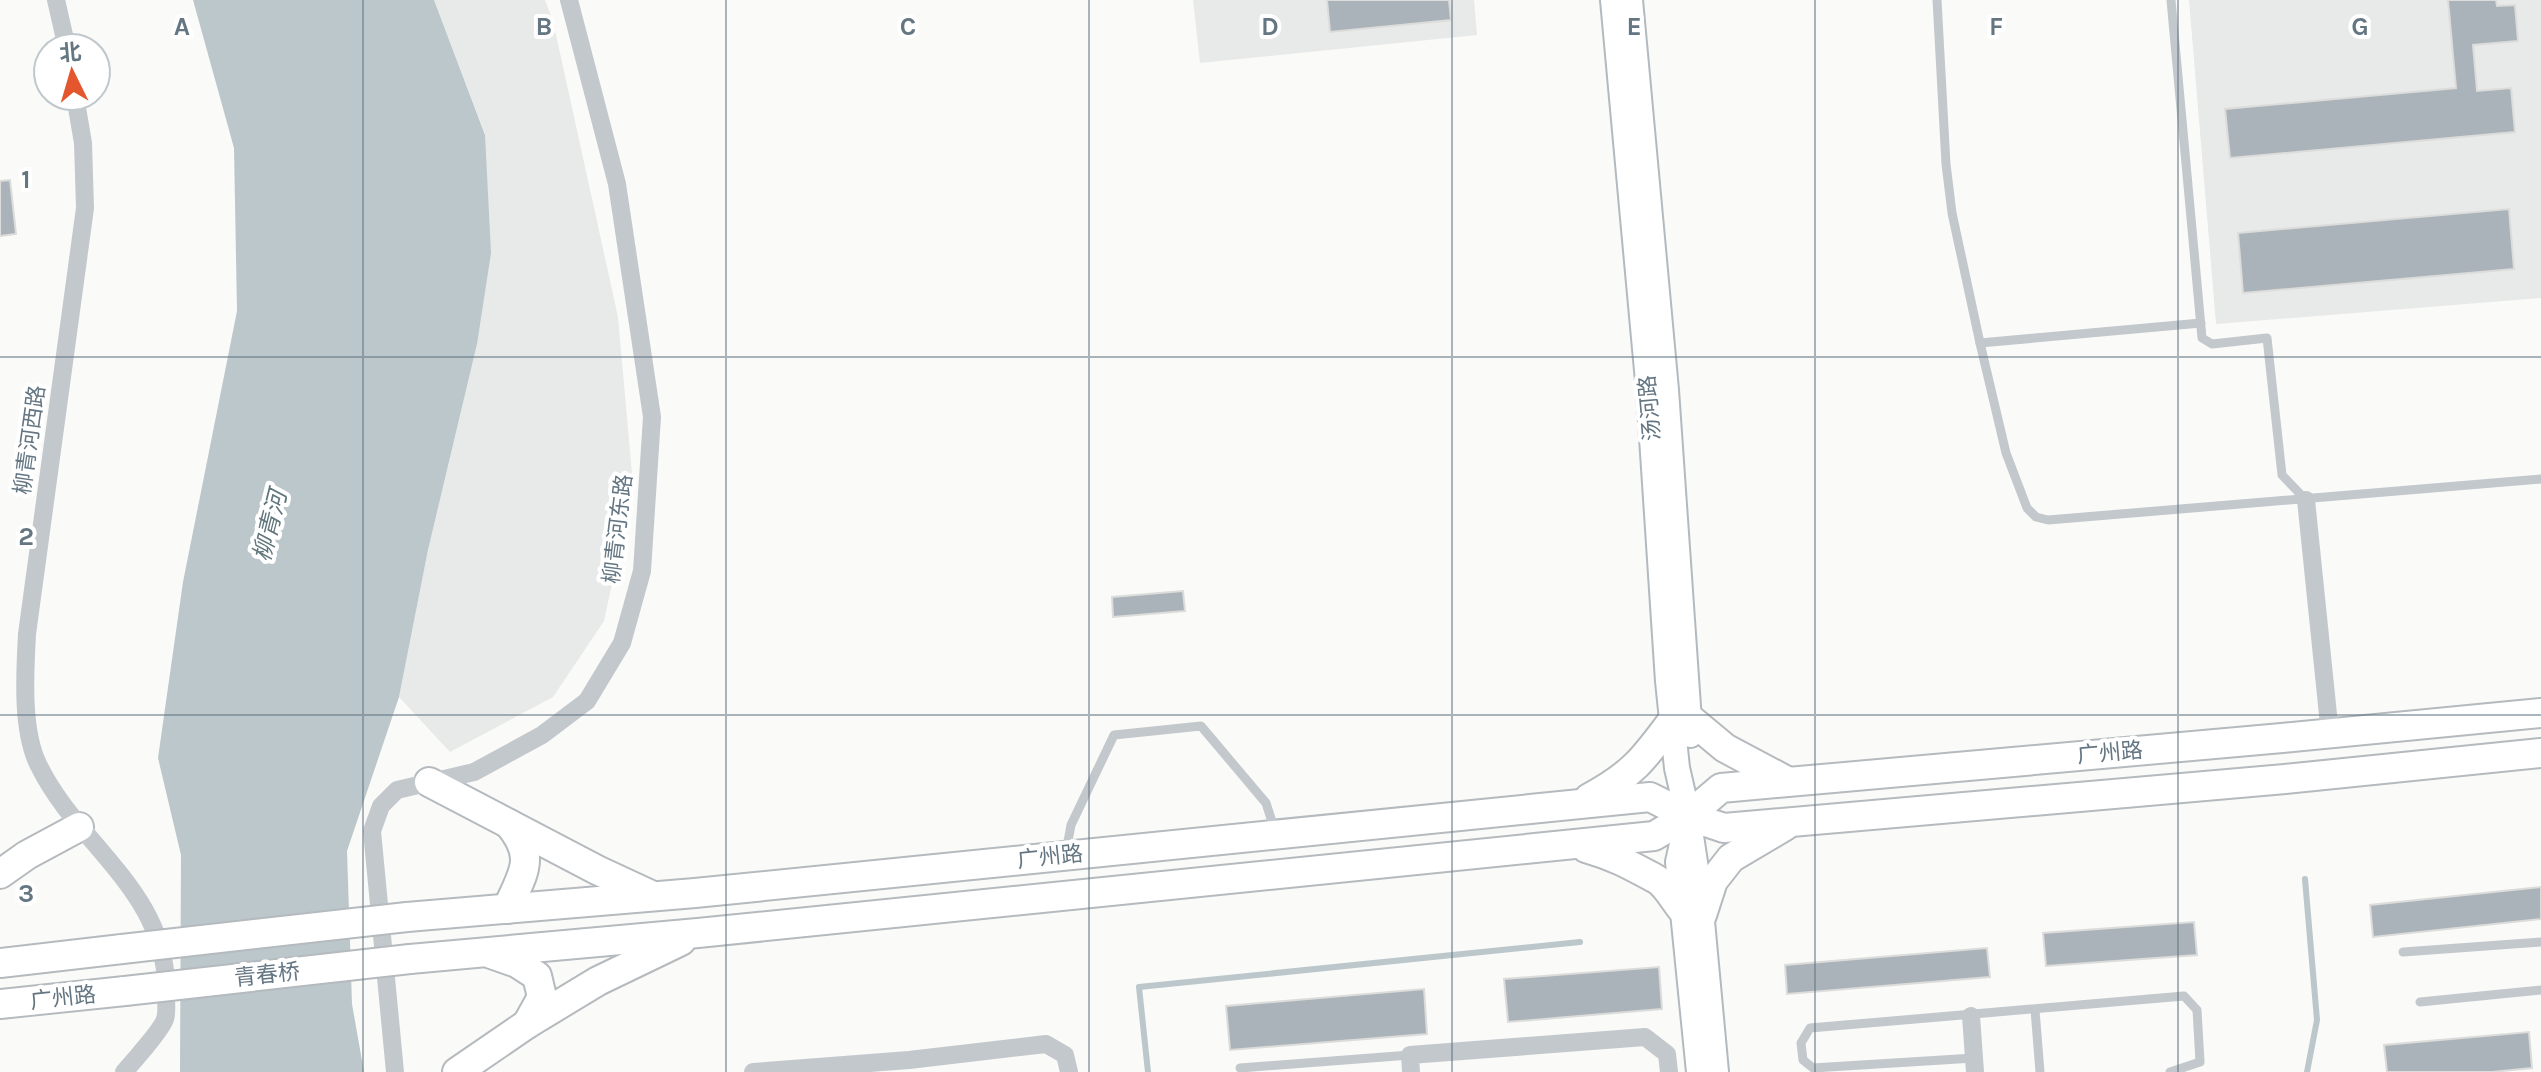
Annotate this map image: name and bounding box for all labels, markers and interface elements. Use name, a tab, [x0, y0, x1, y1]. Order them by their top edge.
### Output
text: A	[174, 11, 190, 42]
text: B	[536, 11, 552, 42]
text: C	[900, 11, 916, 42]
text: D	[1261, 11, 1279, 42]
text: E	[1626, 11, 1642, 42]
text: F	[1989, 11, 2003, 42]
text: G	[2351, 11, 2369, 42]
north arrow	[32, 32, 112, 112]
text: 北	[58, 39, 82, 67]
text: 1	[21, 164, 31, 195]
street label: 汤河路	[1634, 374, 1666, 442]
street label: 柳青河西路	[9, 384, 51, 496]
street label: 柳青河东路	[598, 473, 638, 585]
water label: 柳青河	[248, 484, 293, 564]
text: 2	[18, 521, 34, 552]
street label: 广州路	[2076, 737, 2144, 769]
street label: 广州路	[1016, 841, 1084, 873]
text: 3	[18, 878, 34, 909]
street label: 青春桥	[233, 959, 301, 991]
street label: 广州路	[29, 982, 97, 1014]

